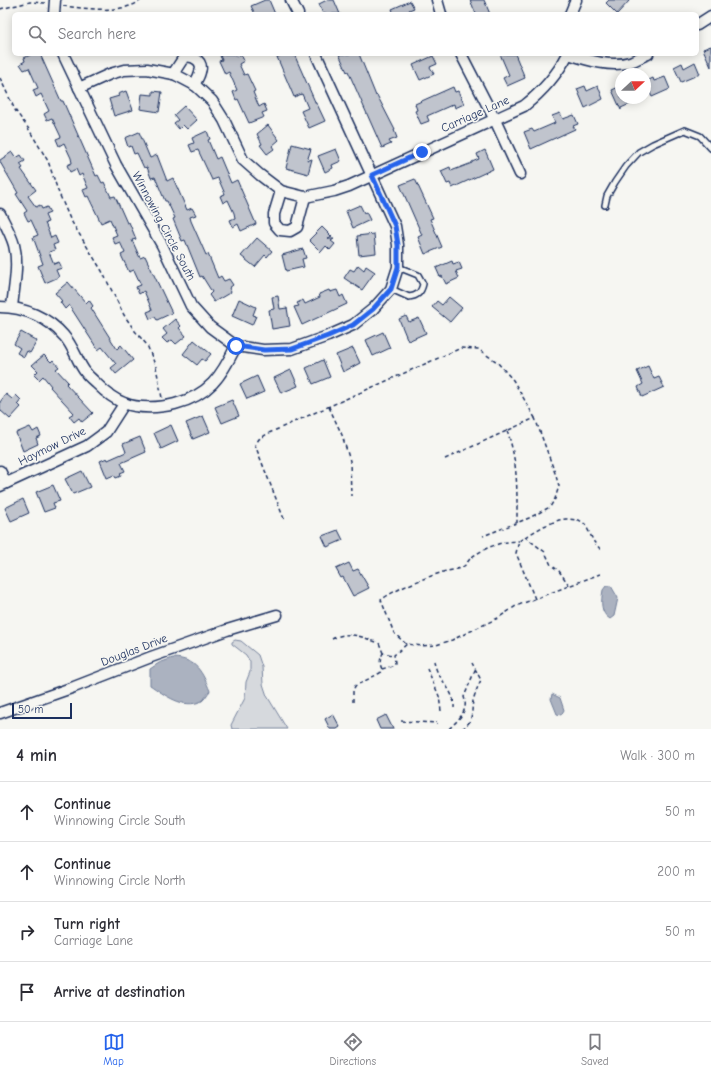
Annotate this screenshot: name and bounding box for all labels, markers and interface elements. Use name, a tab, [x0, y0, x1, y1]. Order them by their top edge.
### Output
search box	[12, 12, 699, 56]
icon: search	[26, 23, 48, 45]
text: Search here	[58, 25, 136, 43]
north arrow	[615, 68, 651, 104]
street label: Carriage Lane	[439, 93, 511, 135]
route end	[413, 143, 431, 161]
street label: Winnowing Circle South	[129, 169, 199, 283]
route start	[227, 337, 245, 355]
street label: Haymow Drive	[16, 424, 88, 468]
street label: Douglas Drive	[99, 631, 169, 669]
scale bar	[12, 701, 72, 720]
text: 50 m	[18, 703, 43, 716]
text: 4 min	[16, 746, 57, 765]
text: Walk · 300 m	[620, 748, 695, 763]
text: Continue	[54, 795, 111, 813]
icon: ahead	[16, 801, 38, 823]
text: 50 m	[665, 804, 695, 819]
text: Winnowing Circle South	[54, 813, 186, 828]
text: Continue	[54, 855, 111, 873]
icon: ahead	[16, 861, 38, 883]
text: 200 m	[657, 864, 695, 879]
text: Winnowing Circle North	[54, 873, 185, 888]
text: Turn right	[54, 915, 120, 933]
icon: right	[16, 921, 38, 943]
text: 50 m	[665, 924, 695, 939]
text: Carriage Lane	[54, 933, 133, 948]
icon: arrive	[16, 981, 38, 1003]
text: Arrive at destination	[54, 983, 185, 1001]
tab: Map	[103, 1031, 125, 1068]
tab: Directions	[330, 1031, 376, 1068]
tab: Saved	[581, 1031, 608, 1068]

